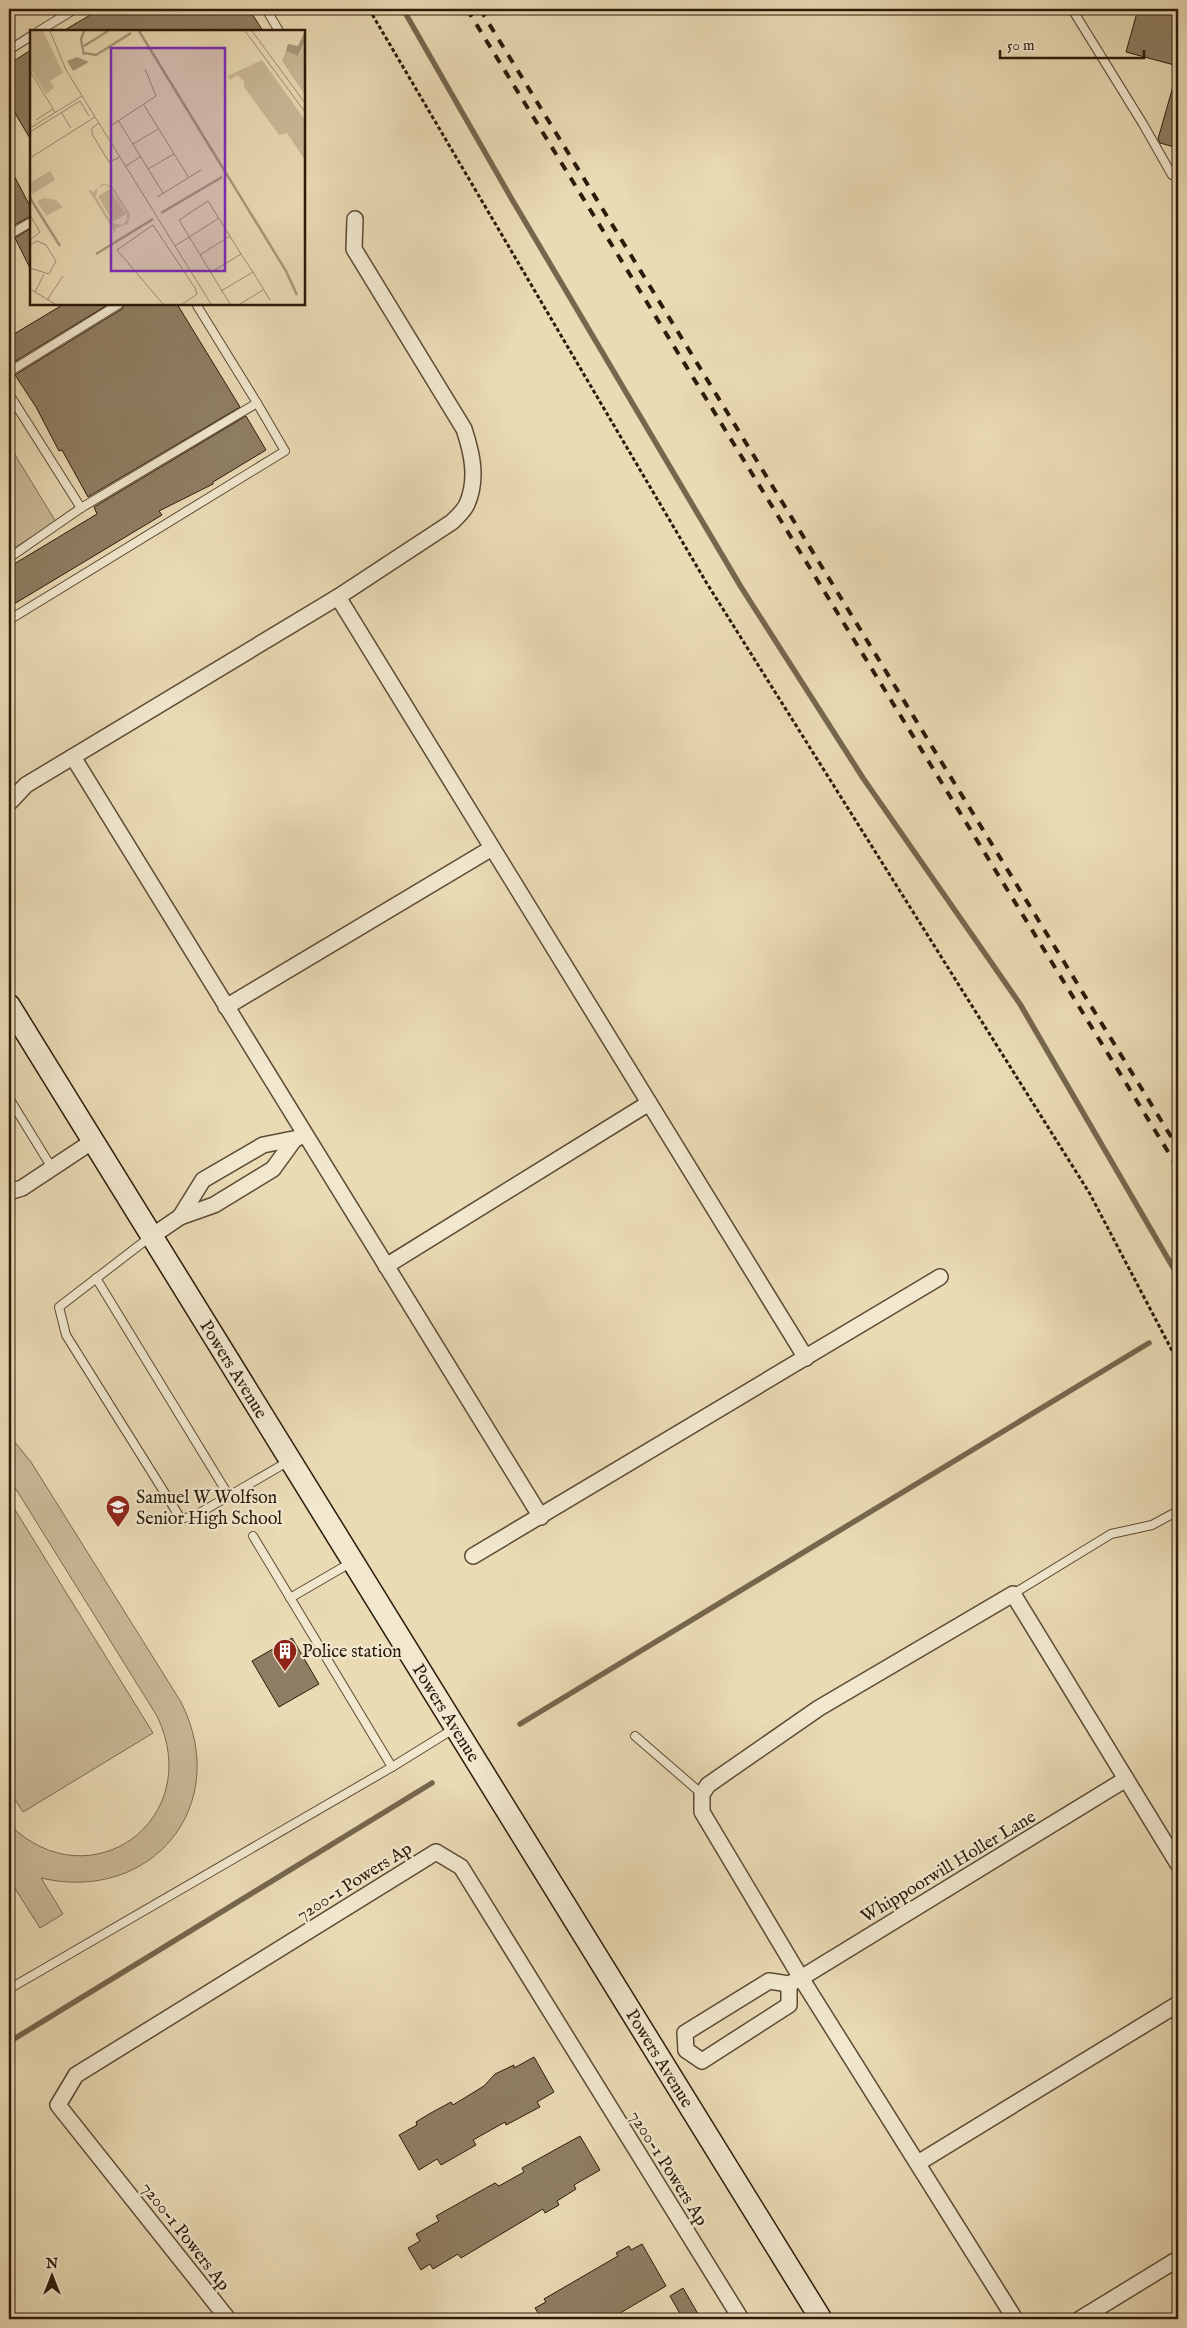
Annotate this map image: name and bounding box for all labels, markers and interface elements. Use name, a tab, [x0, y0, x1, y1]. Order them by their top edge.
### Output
scale bar	[1000, 28, 1143, 60]
inset map	[30, 30, 305, 305]
text: 50 m	[1007, 36, 1035, 55]
street label: Powers Avenue	[194, 1316, 272, 1423]
place label: Samuel W Wolfson Senior High School	[136, 1487, 282, 1531]
school or university icon: Samuel W Wolfson Senior High School	[105, 1494, 131, 1528]
building icon: Police station	[272, 1638, 298, 1672]
place label: Police station	[302, 1641, 402, 1664]
street label: Powers Avenue	[406, 1660, 484, 1767]
street label: Whippoorwill Holler Lane	[857, 1806, 1040, 1929]
street label: 7200-1 Powers Ap	[293, 1837, 417, 1927]
street label: Powers Avenue	[619, 2005, 698, 2112]
street label: 7200-1 Powers Ap	[623, 2107, 713, 2231]
street label: 7200-1 Powers Ap	[135, 2178, 235, 2296]
north arrow	[28, 2250, 78, 2300]
text: N	[45, 2255, 58, 2273]

